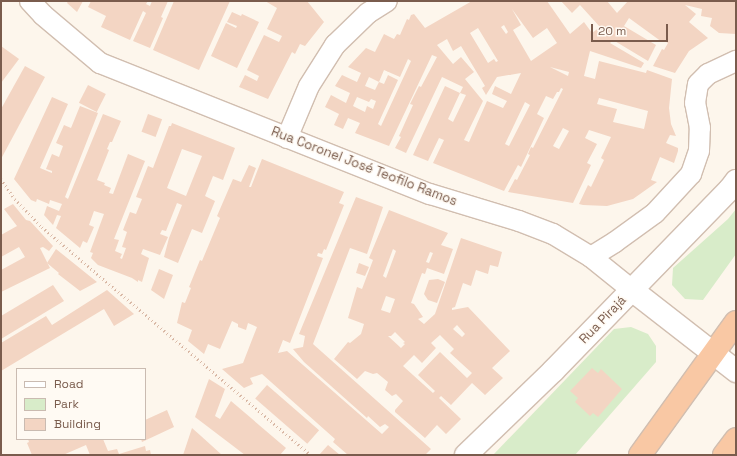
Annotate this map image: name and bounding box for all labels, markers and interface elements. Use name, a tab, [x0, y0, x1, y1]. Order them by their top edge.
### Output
scale bar	[593, 16, 670, 42]
text: 20 m	[598, 23, 626, 39]
street label: Rua Coronel José Teofilo Ramos	[269, 124, 459, 210]
street label: Rua Pirajá	[576, 293, 630, 347]
legend	[16, 368, 146, 440]
text: Road	[54, 376, 83, 392]
text: Park	[54, 396, 79, 412]
text: Building	[54, 416, 101, 432]

